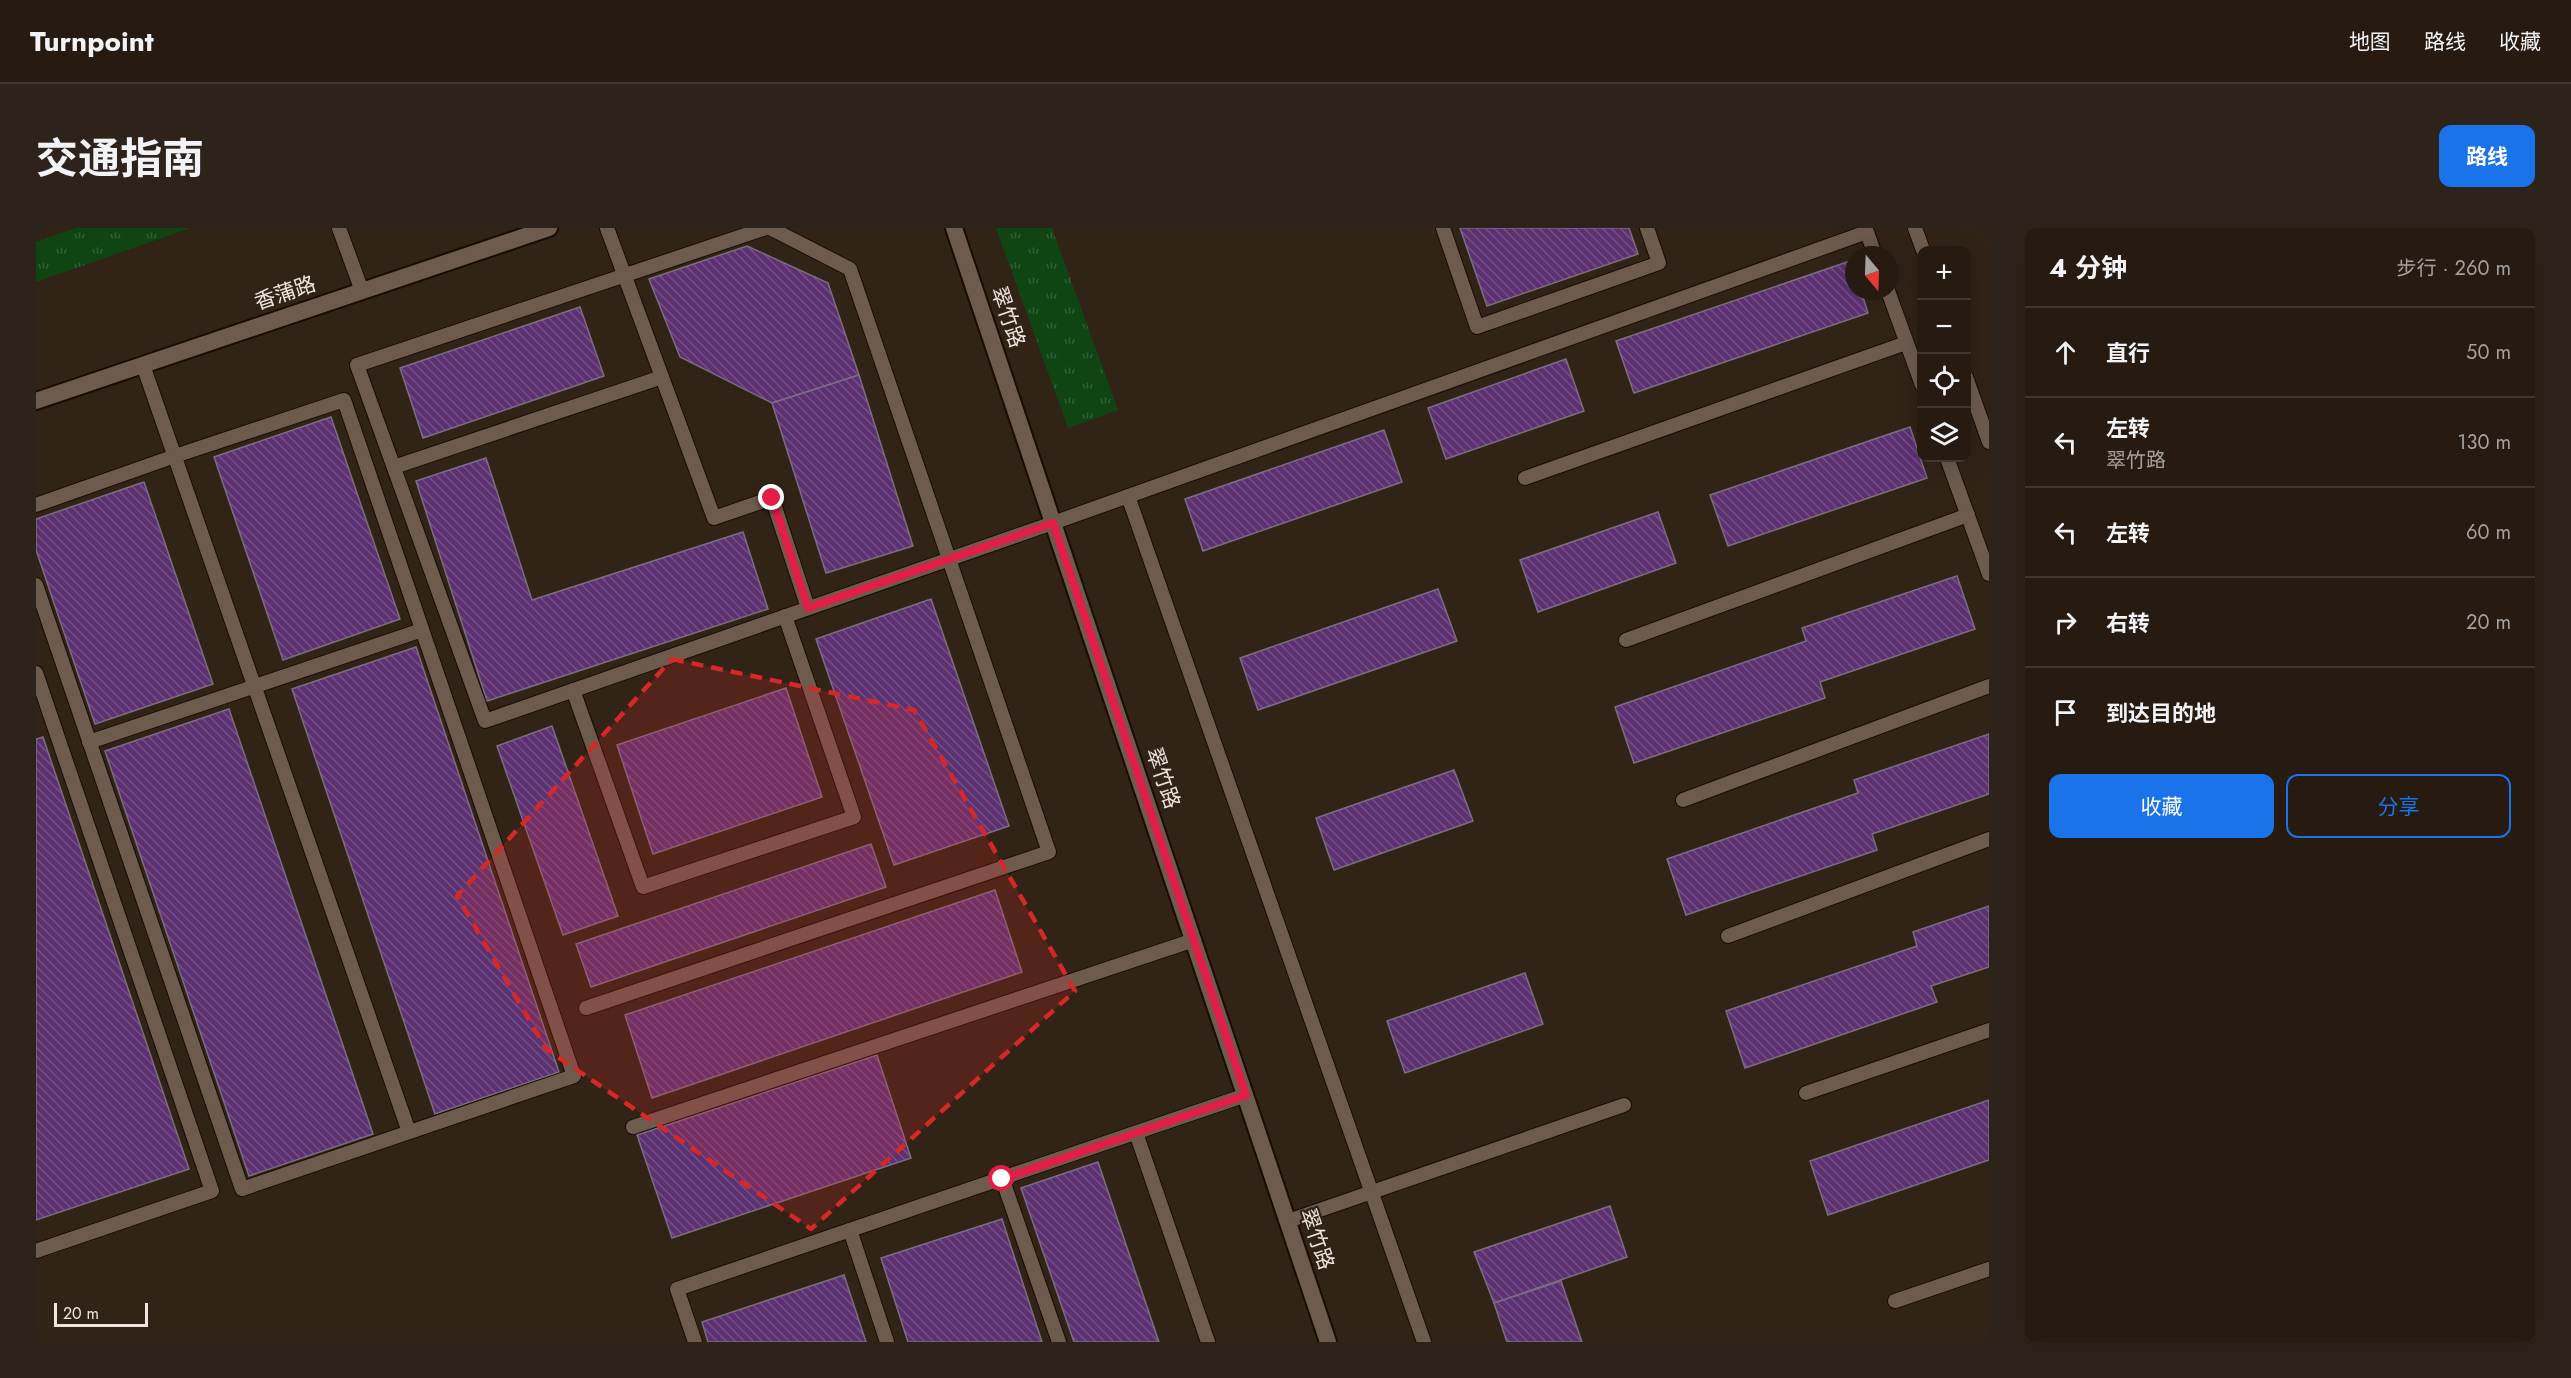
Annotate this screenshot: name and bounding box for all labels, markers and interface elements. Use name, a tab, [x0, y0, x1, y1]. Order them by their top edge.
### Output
text: Turnpoint	[30, 21, 154, 62]
text: 地图	[2349, 27, 2391, 57]
text: 路线	[2424, 27, 2466, 57]
text: 收藏	[2499, 27, 2541, 57]
button: 路线	[2439, 125, 2535, 187]
text: 交通指南	[36, 128, 204, 189]
north arrow	[1845, 246, 1899, 300]
map controls	[1917, 246, 1971, 462]
button: +	[1917, 246, 1971, 300]
text: 4 分钟	[2049, 249, 2127, 287]
text: 步行 · 260 m	[2397, 254, 2511, 283]
street label: 香蒲路	[250, 269, 320, 317]
street label: 翠竹路	[984, 282, 1032, 352]
button: −	[1917, 300, 1971, 354]
icon: ahead	[2049, 336, 2082, 369]
text: 直行	[2106, 337, 2150, 369]
text: 50 m	[2466, 338, 2511, 367]
button: locate	[1917, 354, 1971, 408]
button: layers	[1917, 408, 1971, 462]
text: 左转	[2106, 412, 2150, 444]
icon: left	[2049, 426, 2082, 459]
text: 130 m	[2457, 428, 2511, 457]
text: 翠竹路	[2106, 446, 2166, 475]
route end	[758, 484, 784, 510]
icon: left	[2049, 516, 2082, 549]
text: 左转	[2106, 517, 2150, 549]
text: 60 m	[2466, 518, 2511, 547]
icon: right	[2049, 606, 2082, 639]
text: 右转	[2106, 607, 2150, 639]
text: 20 m	[2466, 608, 2511, 637]
icon: arrive	[2049, 696, 2082, 729]
text: 到达目的地	[2106, 697, 2216, 729]
street label: 翠竹路	[1139, 743, 1187, 813]
button: 收藏	[2049, 774, 2274, 838]
button: 分享	[2286, 774, 2511, 838]
route start	[988, 1165, 1014, 1191]
street label: 翠竹路	[1293, 1204, 1341, 1274]
scale bar	[54, 1300, 148, 1328]
text: 20 m	[63, 1302, 99, 1325]

